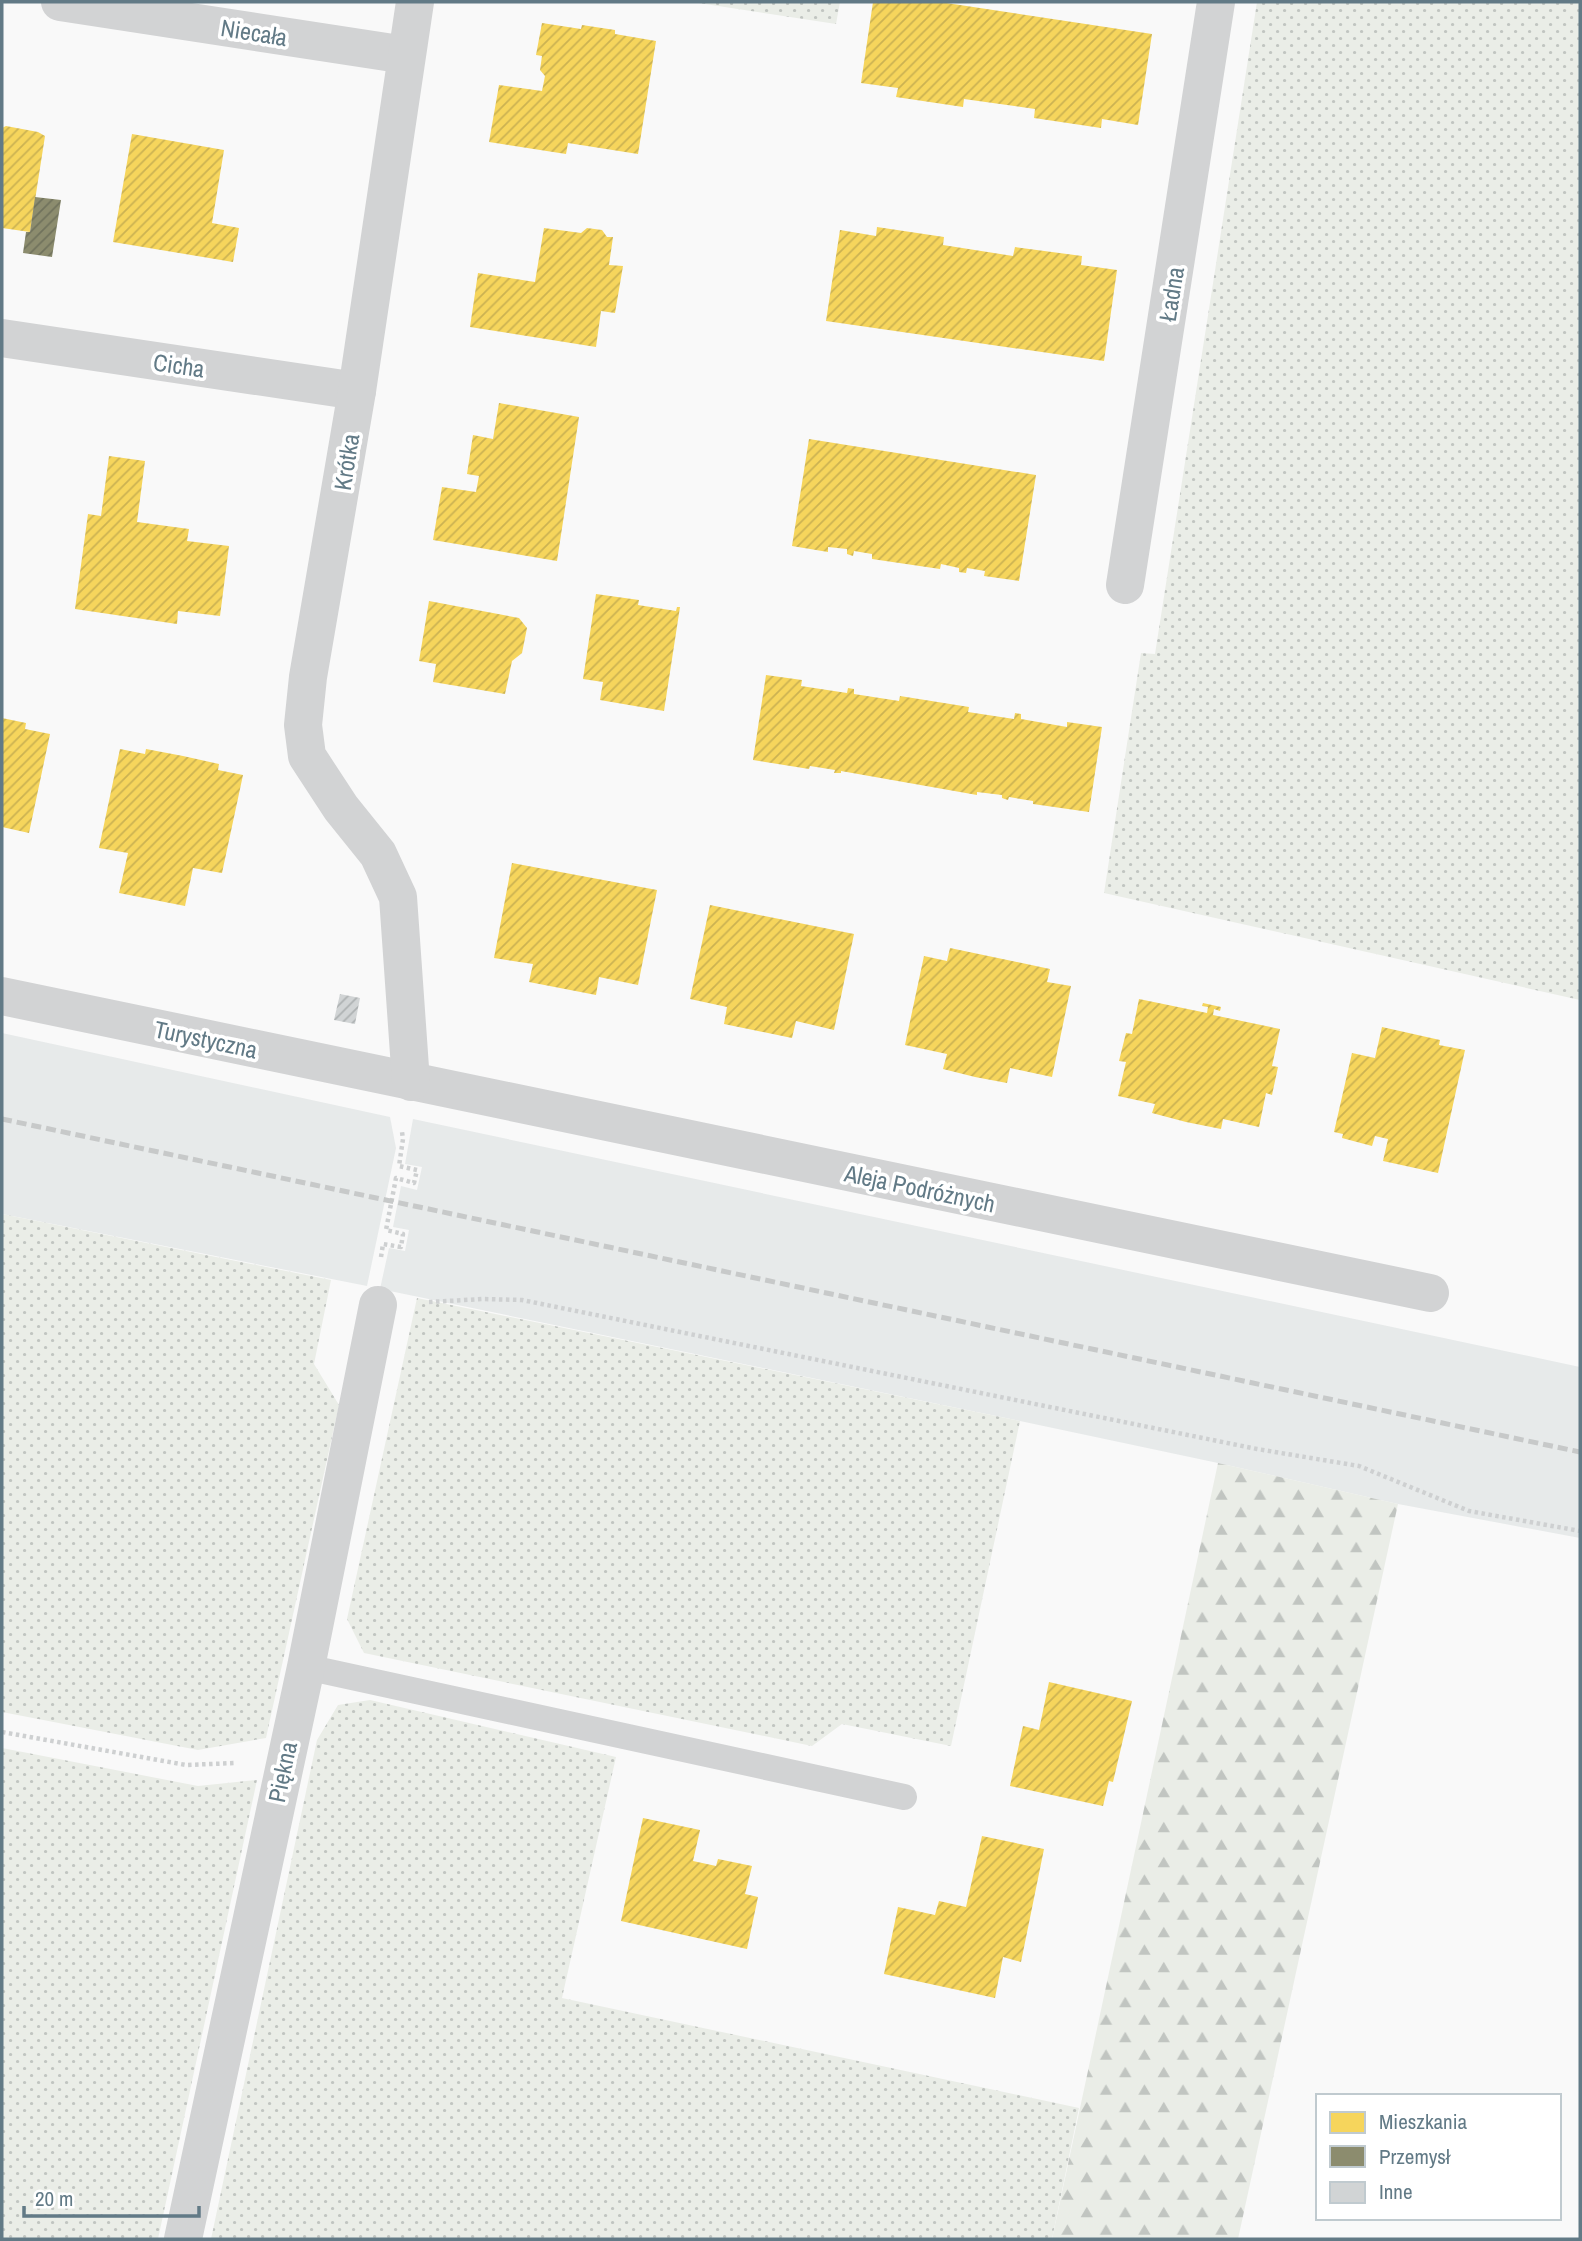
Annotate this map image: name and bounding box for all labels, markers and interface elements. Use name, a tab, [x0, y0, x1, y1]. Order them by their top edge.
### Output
street label: Niecała	[219, 11, 290, 53]
street label: Ładna	[1151, 264, 1191, 324]
street label: Cicha	[151, 346, 207, 384]
street label: Krótka	[326, 431, 366, 493]
street label: Turystyczna	[152, 1012, 260, 1066]
street label: Aleja Podróżnych	[841, 1156, 998, 1220]
street label: Piękna	[260, 1739, 304, 1805]
legend	[1316, 2094, 1561, 2220]
text: Mieszkania	[1379, 2107, 1467, 2136]
text: Przemysł	[1379, 2142, 1451, 2171]
scale bar	[24, 2174, 200, 2218]
text: Inne	[1379, 2177, 1413, 2206]
text: 20 m	[35, 2184, 73, 2213]

